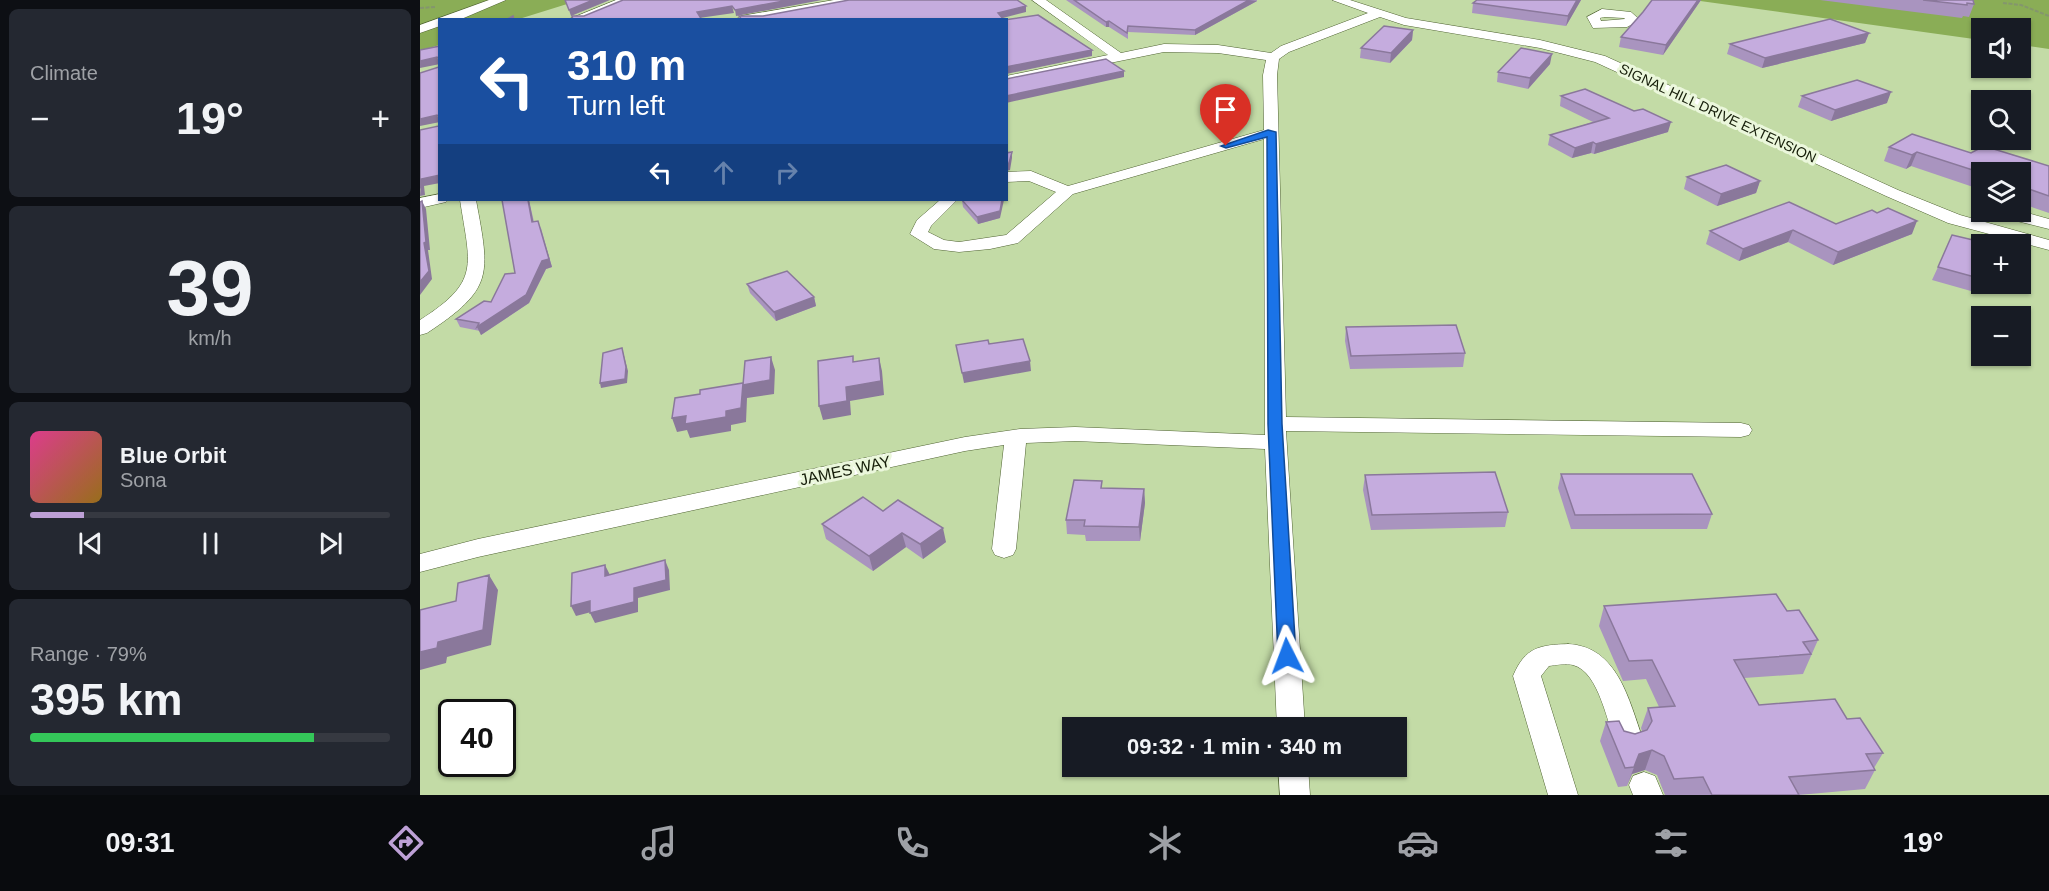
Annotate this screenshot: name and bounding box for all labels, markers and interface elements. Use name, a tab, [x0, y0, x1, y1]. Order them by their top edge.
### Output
map controls	[1971, 18, 2031, 366]
button: sound	[1971, 18, 2031, 78]
icon: left	[468, 42, 546, 120]
text: 310 m	[567, 42, 686, 89]
street label: SIGNAL HILL DRIVE EXTENSION	[1617, 60, 1819, 166]
text: Climate	[30, 62, 98, 84]
pin	[1200, 84, 1251, 146]
button: search	[1971, 90, 2031, 150]
text: Turn left	[567, 91, 665, 121]
text: 19°	[176, 93, 244, 144]
icon: arrive	[1209, 93, 1242, 126]
text: −	[30, 100, 49, 137]
text: +	[371, 100, 390, 137]
icon: left	[644, 156, 677, 189]
icon: ahead	[707, 156, 740, 189]
icon: right	[770, 156, 803, 189]
button: layers	[1971, 162, 2031, 222]
button: +	[1971, 234, 2031, 294]
text: 39	[167, 244, 253, 332]
button: −	[1971, 306, 2031, 366]
text: km/h	[188, 327, 232, 349]
text: Blue Orbit	[120, 443, 226, 468]
street label: JAMES WAY	[798, 452, 892, 488]
text: Sona	[120, 469, 167, 491]
icon: previous	[74, 527, 107, 560]
icon: pause	[194, 527, 227, 560]
icon: next	[314, 527, 347, 560]
position arrow	[1255, 624, 1319, 688]
text: Range · 79%	[30, 643, 147, 665]
text: 395 km	[30, 674, 183, 725]
speed limit sign: 40	[438, 699, 516, 777]
text: 09:32 · 1 min · 340 m	[1127, 734, 1342, 759]
icon: directions	[385, 822, 427, 864]
icon: music	[638, 822, 680, 864]
icon: phone	[891, 822, 933, 864]
icon: climate	[1144, 822, 1186, 864]
icon: car	[1397, 822, 1439, 864]
icon: filters	[1650, 822, 1692, 864]
text: 09:31	[105, 828, 175, 858]
text: 19°	[1903, 828, 1943, 858]

